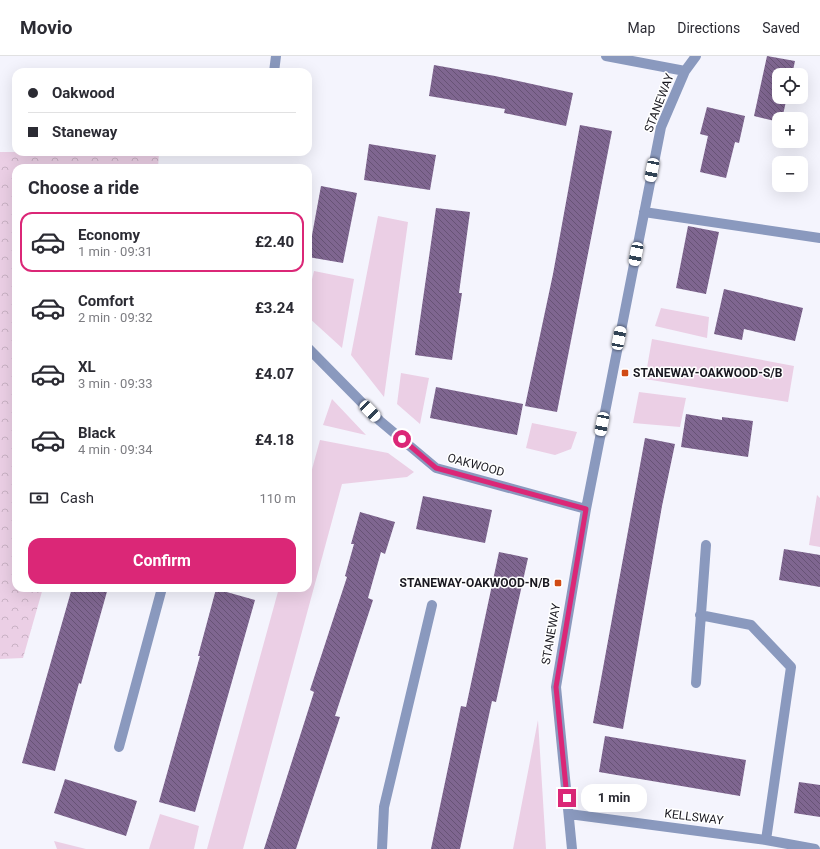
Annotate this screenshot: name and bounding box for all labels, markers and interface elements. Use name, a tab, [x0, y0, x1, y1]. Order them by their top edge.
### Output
text: Movio	[20, 16, 73, 39]
text: Map	[628, 20, 655, 36]
text: Directions	[677, 20, 740, 36]
text: Saved	[762, 20, 800, 36]
map controls	[772, 68, 808, 192]
button: locate	[772, 68, 808, 104]
street label: STANEWAY	[641, 71, 677, 134]
text: Oakwood	[52, 84, 115, 102]
button: +	[772, 112, 808, 148]
text: Staneway	[52, 123, 117, 141]
button: −	[772, 156, 808, 192]
car	[644, 157, 660, 183]
text: Choose a ride	[28, 177, 139, 198]
icon: car	[30, 224, 66, 260]
text: Economy	[78, 226, 140, 244]
text: £2.40	[255, 233, 294, 251]
car	[628, 241, 644, 267]
text: 1 min · 09:31	[78, 244, 153, 259]
icon: car	[30, 290, 66, 326]
text: Comfort	[78, 292, 134, 310]
text: £3.24	[255, 299, 294, 317]
text: 2 min · 09:32	[78, 310, 153, 325]
car	[611, 325, 627, 351]
icon: car	[30, 356, 66, 392]
text: XL	[78, 358, 96, 376]
text: £4.07	[255, 365, 294, 383]
place label: STANEWAY-OAKWOOD-S/B	[633, 366, 783, 380]
marker: STANEWAY-OAKWOOD-S/B	[620, 368, 630, 378]
text: 3 min · 09:33	[78, 376, 153, 391]
car	[357, 398, 383, 424]
car	[594, 411, 610, 437]
icon: car	[30, 422, 66, 458]
text: Black	[78, 424, 115, 442]
route start	[393, 430, 411, 448]
text: £4.18	[255, 431, 294, 449]
text: 4 min · 09:34	[78, 442, 153, 457]
street label: OAKWOOD	[446, 451, 506, 479]
icon: cash	[28, 487, 50, 509]
text: Cash	[60, 489, 94, 507]
text: 110 m	[259, 491, 296, 506]
button: Confirm	[28, 538, 296, 584]
place label: STANEWAY-OAKWOOD-N/B	[400, 576, 550, 590]
marker: STANEWAY-OAKWOOD-N/B	[553, 578, 563, 588]
street label: STANEWAY	[539, 602, 563, 666]
callout: 1 min	[581, 784, 647, 812]
route end	[558, 789, 576, 807]
text: 1 min	[598, 790, 630, 805]
street label: KELLSWAY	[664, 806, 725, 828]

